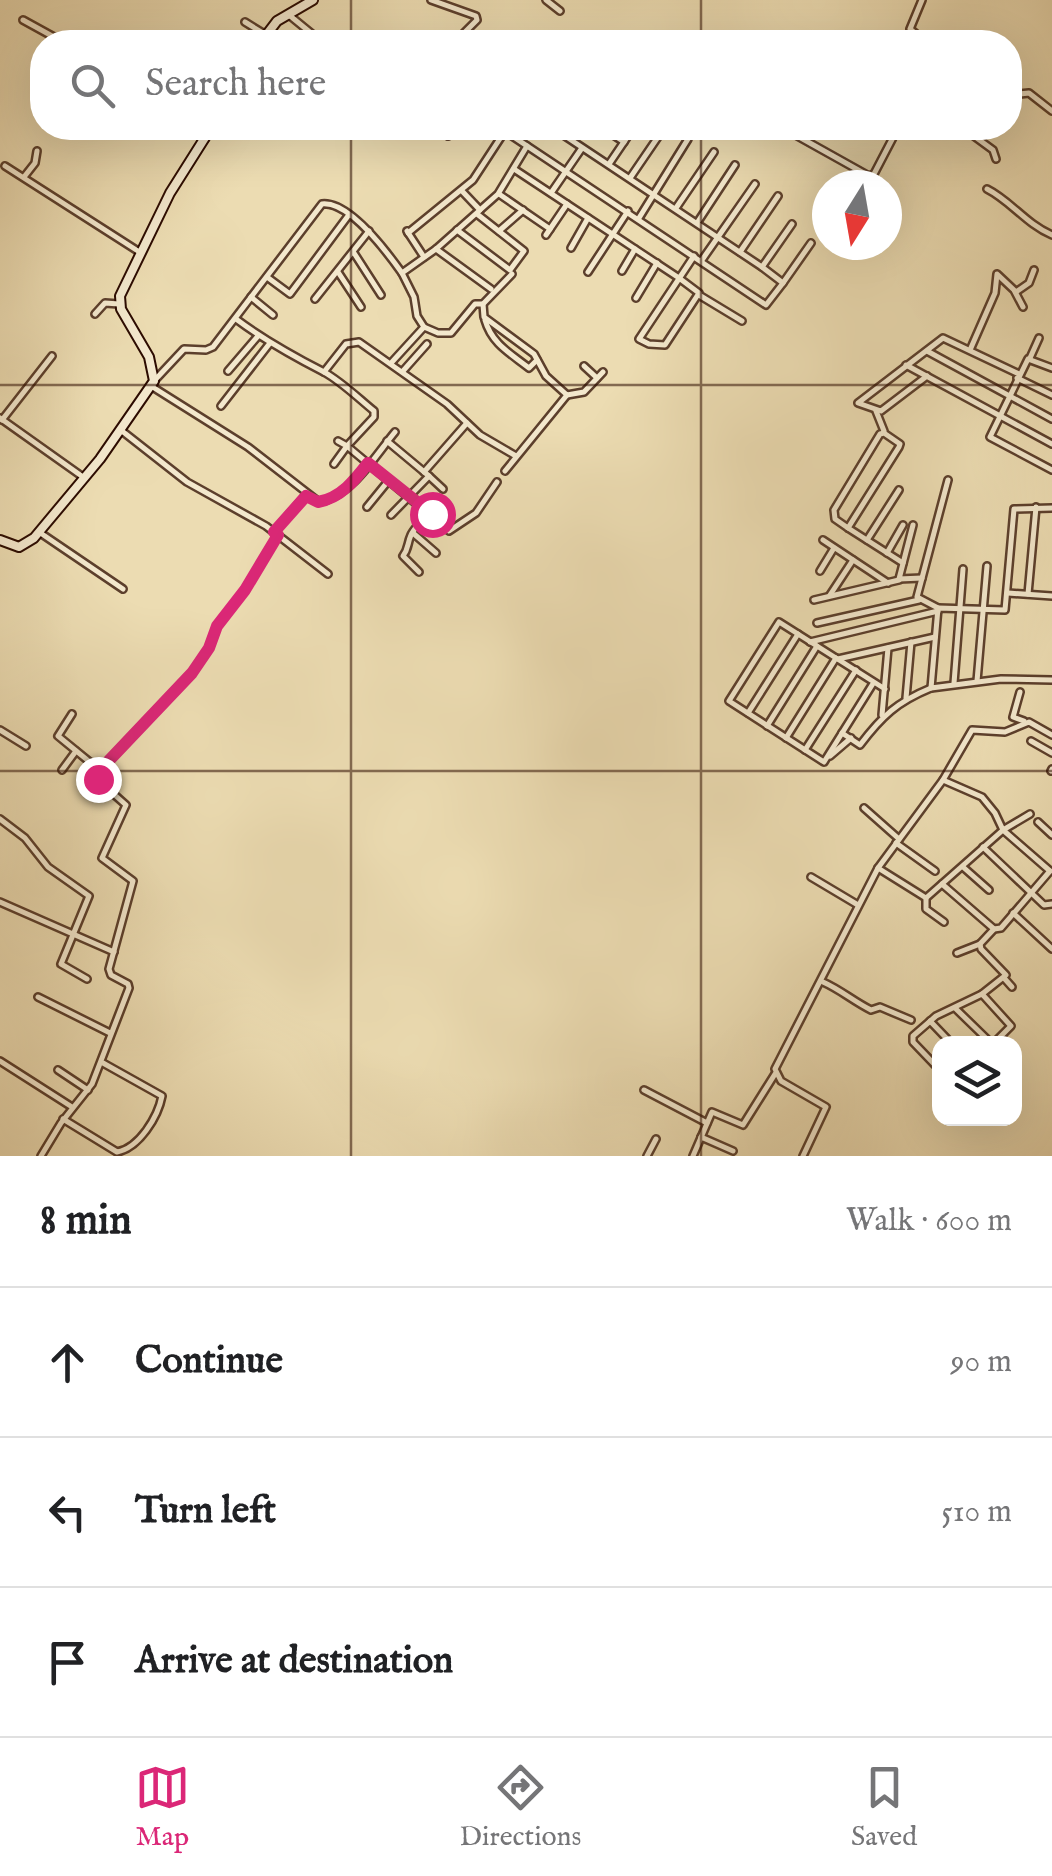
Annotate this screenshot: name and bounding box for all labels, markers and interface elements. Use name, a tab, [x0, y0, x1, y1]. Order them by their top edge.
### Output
search box	[30, 30, 1022, 140]
icon: search	[65, 58, 120, 113]
text: Search here	[145, 61, 326, 109]
north arrow	[812, 170, 902, 260]
route start	[410, 492, 456, 538]
route end	[76, 757, 122, 803]
map controls	[932, 1036, 1022, 1126]
button: layers	[932, 1036, 1022, 1126]
text: 8 min	[40, 1195, 132, 1248]
text: Walk · 600 m	[846, 1201, 1012, 1242]
icon: ahead	[40, 1335, 95, 1390]
text: Continue	[135, 1338, 283, 1386]
text: 90 m	[951, 1342, 1012, 1383]
icon: left	[40, 1485, 95, 1540]
text: Turn left	[135, 1488, 276, 1536]
text: 510 m	[941, 1492, 1012, 1533]
icon: arrive	[40, 1635, 95, 1690]
text: Arrive at destination	[135, 1638, 453, 1686]
tab: Map	[135, 1760, 190, 1855]
tab: Directions	[459, 1760, 581, 1855]
tab: Saved	[851, 1760, 917, 1855]

